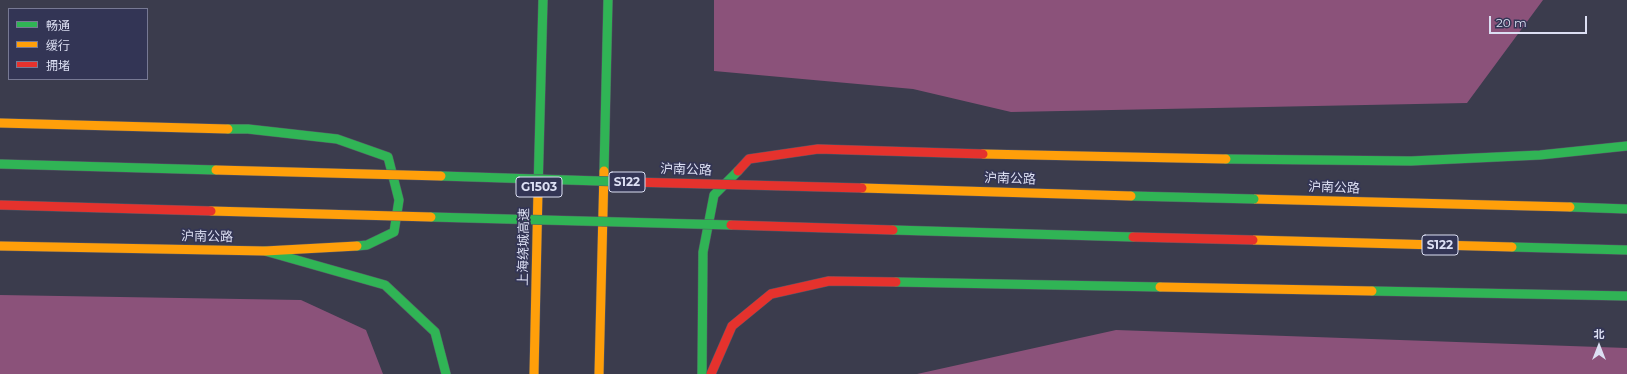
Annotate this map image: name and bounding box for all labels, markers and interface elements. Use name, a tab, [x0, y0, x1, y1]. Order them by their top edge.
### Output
legend	[8, 8, 148, 80]
scale bar	[1491, 8, 1589, 34]
text: 20 m	[1496, 15, 1527, 30]
text: 畅通	[46, 18, 70, 33]
text: 缓行	[46, 38, 70, 53]
text: 拥堵	[46, 58, 70, 73]
street label: 沪南公路	[660, 161, 712, 179]
street label: 沪南公路	[984, 170, 1036, 188]
road number: S122	[609, 172, 645, 192]
road number: G1503	[516, 177, 562, 197]
street label: 沪南公路	[1308, 179, 1360, 197]
street label: 上海绕城高速	[516, 208, 532, 286]
street label: 沪南公路	[181, 229, 233, 245]
road number: S122	[1422, 235, 1458, 255]
north arrow	[1579, 326, 1619, 366]
text: 北	[1594, 327, 1605, 341]

